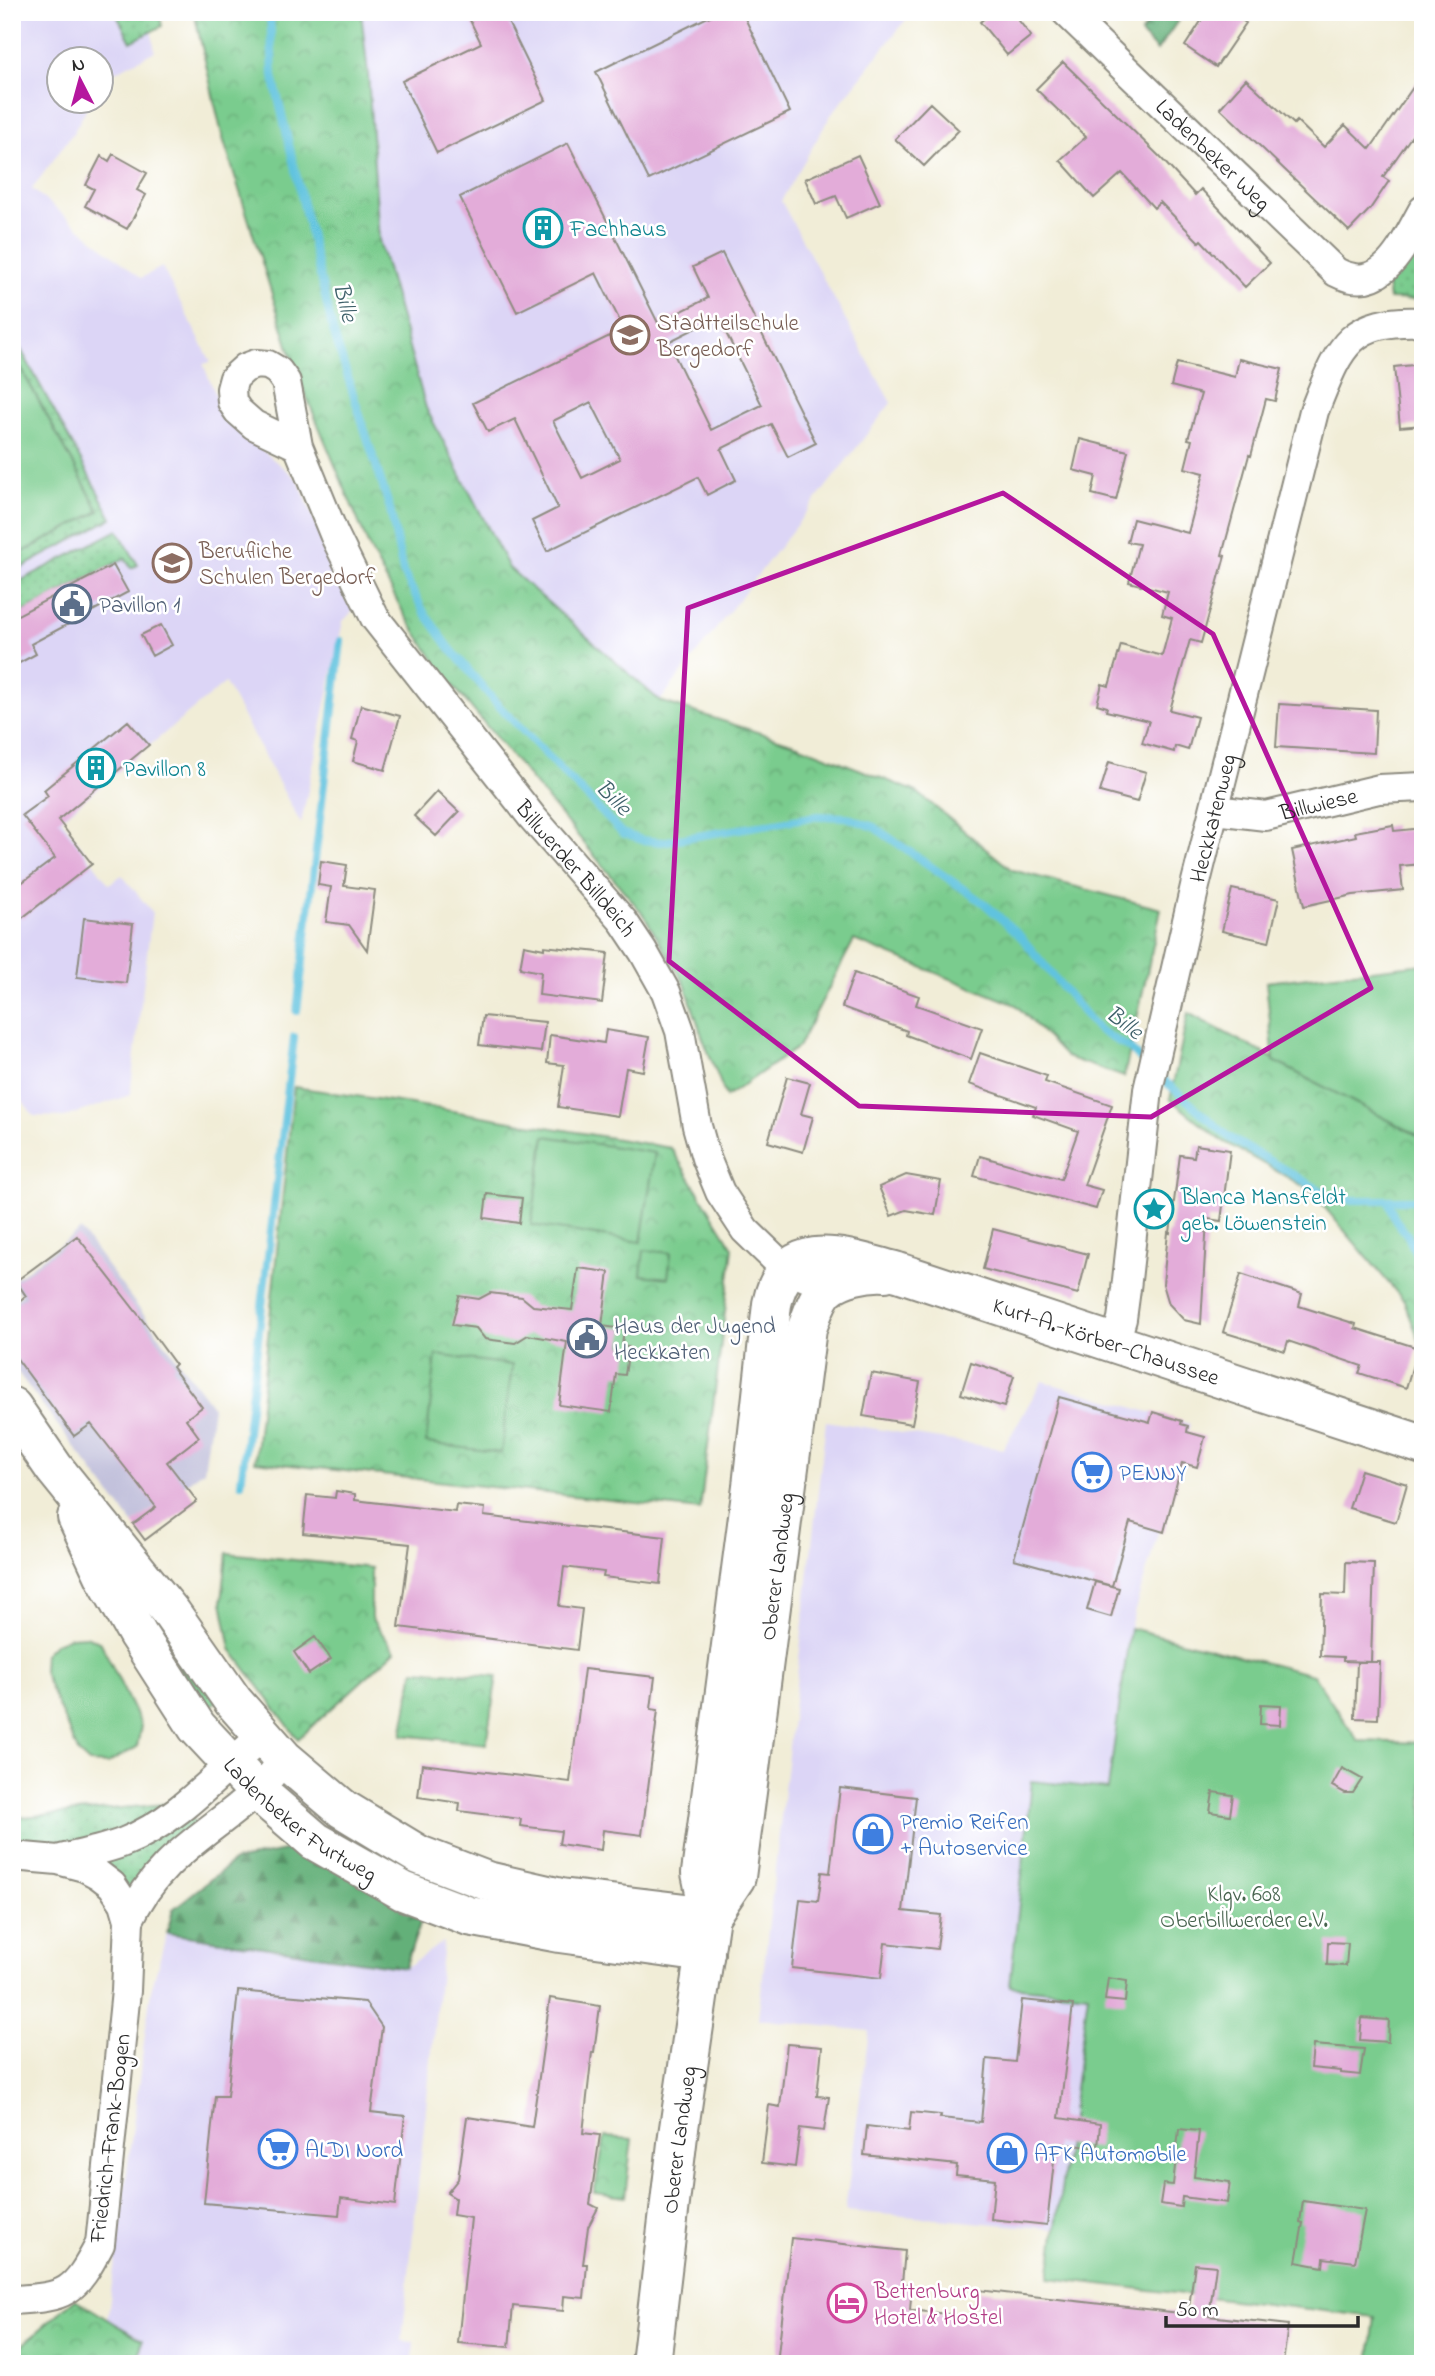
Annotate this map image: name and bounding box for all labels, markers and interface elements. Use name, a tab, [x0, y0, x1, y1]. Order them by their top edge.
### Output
north arrow	[46, 46, 116, 116]
text: N	[71, 51, 86, 80]
street label: Ladenbeker Weg	[1147, 92, 1277, 221]
building icon: Fachhaus	[522, 207, 564, 249]
place label: Fachhaus	[569, 214, 667, 247]
water label: Bille	[322, 279, 366, 327]
place label: Stadtteilschule Bergedorf	[656, 308, 799, 368]
school or university icon: Stadtteilschule Bergedorf	[609, 314, 651, 356]
place label: Berufliche Schulen Bergedorf	[198, 536, 376, 596]
school or university icon: Berufliche Schulen Bergedorf	[151, 542, 193, 584]
public building icon: Pavillon 1	[51, 583, 93, 625]
place label: Pavillon 1	[99, 590, 180, 623]
building icon: Pavillon 8	[75, 747, 117, 789]
street label: Heckkatenweg	[1182, 751, 1247, 886]
place label: Pavillon 8	[123, 754, 206, 787]
water label: Bille	[586, 772, 639, 826]
street label: Billwiese	[1276, 781, 1362, 831]
street label: Billwerder Billdeich	[505, 793, 643, 944]
water label: Bille	[1097, 998, 1151, 1051]
place label: Blanca Mansfeldt geb. Löwenstein	[1180, 1182, 1346, 1242]
place icon: Blanca Mansfeldt geb. Löwenstein	[1133, 1188, 1175, 1230]
street label: Kurt-A.-Körber-Chaussee	[988, 1290, 1224, 1396]
place label: Haus der Jugend Heckkaten	[614, 1311, 776, 1370]
public building icon: Haus der Jugend Heckkaten	[566, 1317, 608, 1359]
supermarket icon: PENNY	[1071, 1451, 1113, 1493]
place label: PENNY	[1119, 1458, 1187, 1491]
street label: Oberer Landweg	[753, 1491, 806, 1643]
street label: Ladenbeker Furtweg	[214, 1751, 382, 1893]
place label: Premio Reifen + Autoservice	[900, 1807, 1029, 1866]
shop icon: Premio Reifen + Autoservice	[852, 1813, 894, 1855]
park label: Klgv. 608 Oberbillwerder e.V.	[1160, 1879, 1328, 1938]
street label: Friedrich-Frank-Bogen	[82, 2032, 142, 2246]
street label: Oberer Landweg	[655, 2064, 708, 2216]
supermarket icon: ALDI Nord	[257, 2128, 299, 2170]
shop icon: AFK Automobile	[986, 2132, 1028, 2174]
place label: ALDI Nord	[305, 2135, 403, 2168]
place label: AFK Automobile	[1034, 2139, 1187, 2172]
place label: Bettenburg Hotel & Hostel	[873, 2276, 1002, 2335]
hotel icon: Bettenburg Hotel & Hostel	[826, 2282, 868, 2324]
scale bar	[1166, 2285, 1358, 2329]
text: 50 m	[1176, 2296, 1219, 2326]

